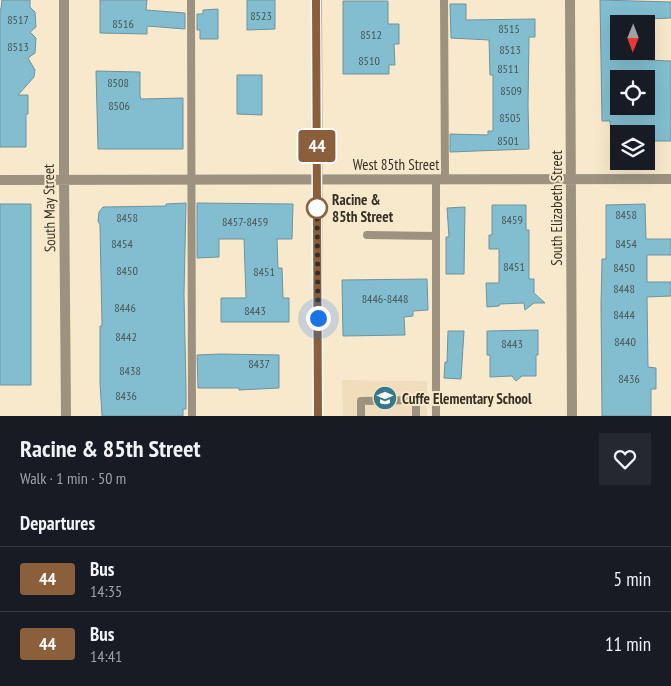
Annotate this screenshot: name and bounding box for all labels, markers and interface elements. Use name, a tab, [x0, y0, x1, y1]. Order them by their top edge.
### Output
house number: 8523	[250, 8, 272, 23]
house number: 8517	[7, 12, 29, 27]
north arrow	[610, 15, 655, 60]
map controls	[610, 15, 655, 170]
house number: 8516	[112, 16, 134, 31]
house number: 8515	[498, 21, 520, 36]
house number: 8512	[360, 27, 382, 42]
house number: 8513	[7, 39, 29, 54]
house number: 8513	[499, 42, 521, 57]
house number: 8510	[358, 53, 380, 68]
house number: 8511	[497, 61, 519, 76]
button: locate	[610, 70, 655, 115]
house number: 8508	[107, 75, 129, 90]
house number: 8509	[500, 83, 522, 98]
house number: 8506	[108, 98, 130, 113]
house number: 8505	[499, 110, 521, 125]
button: layers	[610, 125, 655, 170]
line badge: 44	[294, 130, 340, 162]
house number: 8501	[497, 133, 519, 148]
text: 44	[308, 134, 326, 157]
street label: South Elizabeth Street	[547, 150, 566, 266]
street label: West 85th Street	[353, 155, 439, 174]
street label: South May Street	[39, 164, 59, 252]
place label: Racine & 85th Street	[332, 190, 394, 226]
marker: Racine & 85th Street	[306, 197, 328, 219]
house number: 8458	[615, 207, 637, 222]
house number: 8458	[116, 210, 138, 225]
house number: 8459	[501, 212, 523, 227]
house number: 8457-8459	[222, 214, 268, 229]
house number: 8454	[111, 236, 133, 251]
house number: 8454	[615, 236, 637, 251]
house number: 8451	[503, 259, 525, 274]
house number: 8450	[613, 260, 635, 275]
house number: 8450	[116, 263, 138, 278]
house number: 8451	[253, 264, 275, 279]
house number: 8448	[613, 281, 635, 296]
house number: 8446-8448	[362, 291, 408, 306]
house number: 8446	[114, 300, 136, 315]
house number: 8443	[244, 303, 266, 318]
your location	[306, 306, 331, 331]
house number: 8444	[613, 307, 635, 322]
house number: 8442	[115, 329, 137, 344]
house number: 8440	[614, 334, 636, 349]
house number: 8443	[501, 336, 523, 351]
house number: 8437	[248, 356, 270, 371]
house number: 8438	[119, 363, 141, 378]
house number: 8436	[618, 371, 640, 386]
school or university icon: Cuffe Elementary School	[372, 385, 398, 411]
house number: 8436	[115, 388, 137, 403]
place label: Cuffe Elementary School	[402, 389, 532, 408]
text: Racine & 85th Street	[20, 433, 200, 464]
button: heart	[599, 433, 651, 485]
text: Walk · 1 min · 50 m	[20, 468, 126, 488]
text: Departures	[20, 511, 95, 535]
text: Bus	[90, 557, 114, 581]
text: 44	[39, 567, 56, 590]
text: 5 min	[614, 567, 651, 591]
text: 14:35	[90, 581, 122, 601]
text: Bus	[90, 622, 114, 646]
text: 44	[39, 632, 56, 655]
text: 11 min	[605, 632, 651, 656]
text: 14:41	[90, 646, 122, 666]

